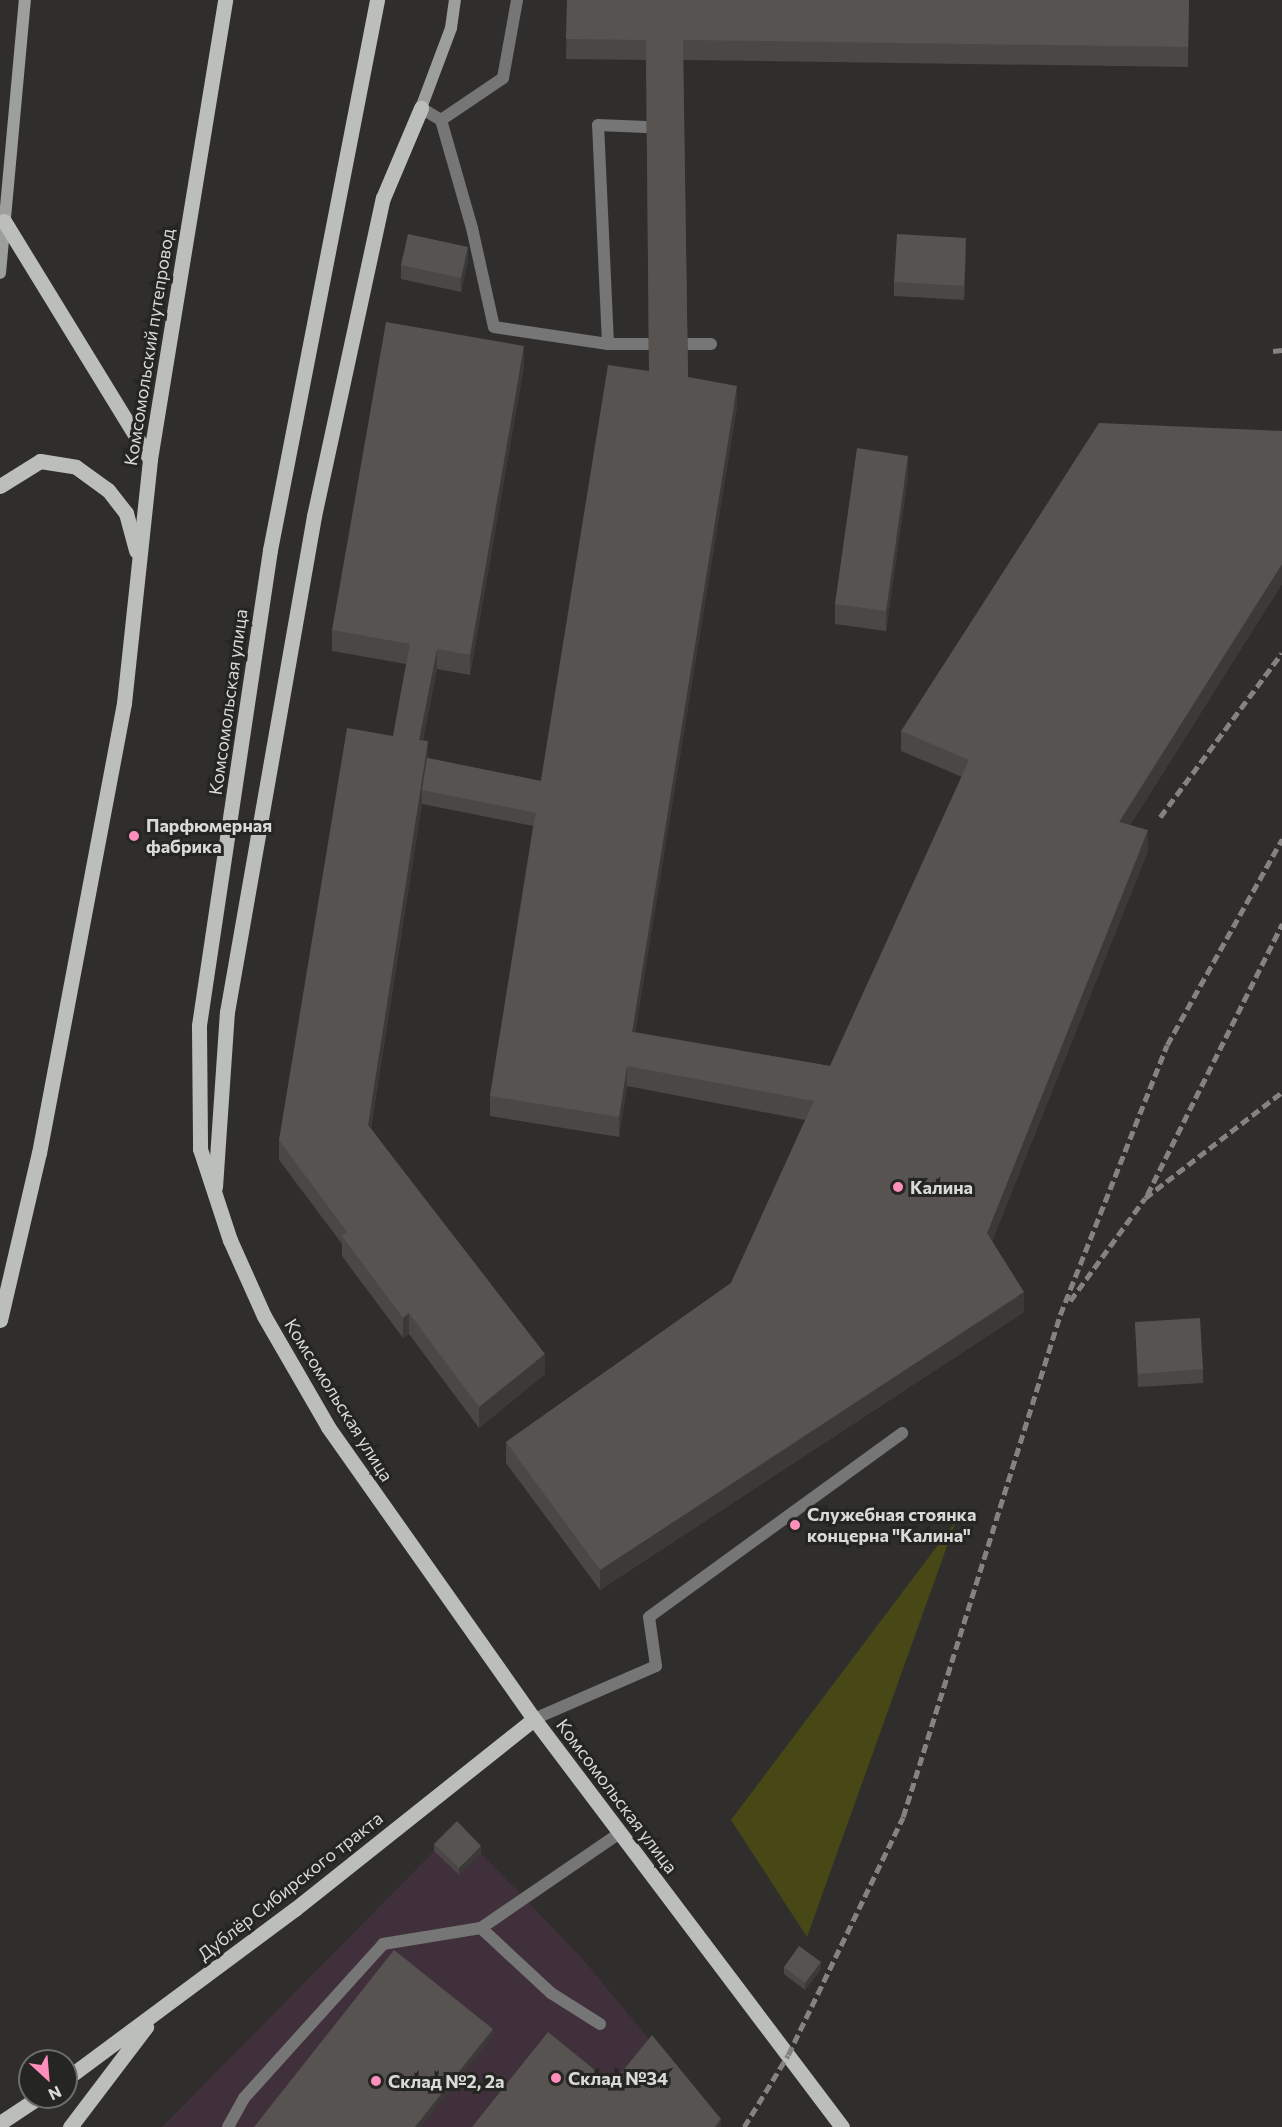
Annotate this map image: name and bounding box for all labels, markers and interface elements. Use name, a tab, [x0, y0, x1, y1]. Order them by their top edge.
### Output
street label: Комсомольский путепровод	[120, 227, 178, 467]
street label: Комсомольская улица	[204, 608, 252, 796]
place label: Парфюмерная фабрика	[146, 815, 272, 858]
marker: Парфюмерная фабрика	[127, 829, 141, 843]
place label: Калина	[910, 1176, 973, 1198]
marker: Калина	[891, 1180, 905, 1194]
street label: Комсомольская улица	[280, 1315, 398, 1485]
place label: Служебная стоянка концерна "Калина"	[807, 1504, 976, 1546]
marker: Служебная стоянка концерна "Калина"	[788, 1518, 802, 1532]
street label: Комсомольская улица	[552, 1715, 682, 1877]
street label: Дублёр Сибирского тракта	[193, 1807, 387, 1965]
north arrow	[18, 2049, 78, 2109]
place label: Склад №34	[568, 2067, 668, 2089]
place label: Склад №2, 2а	[388, 2070, 504, 2092]
marker: Склад №34	[549, 2071, 563, 2085]
marker: Склад №2, 2а	[369, 2074, 383, 2088]
text: N	[46, 2083, 65, 2105]

